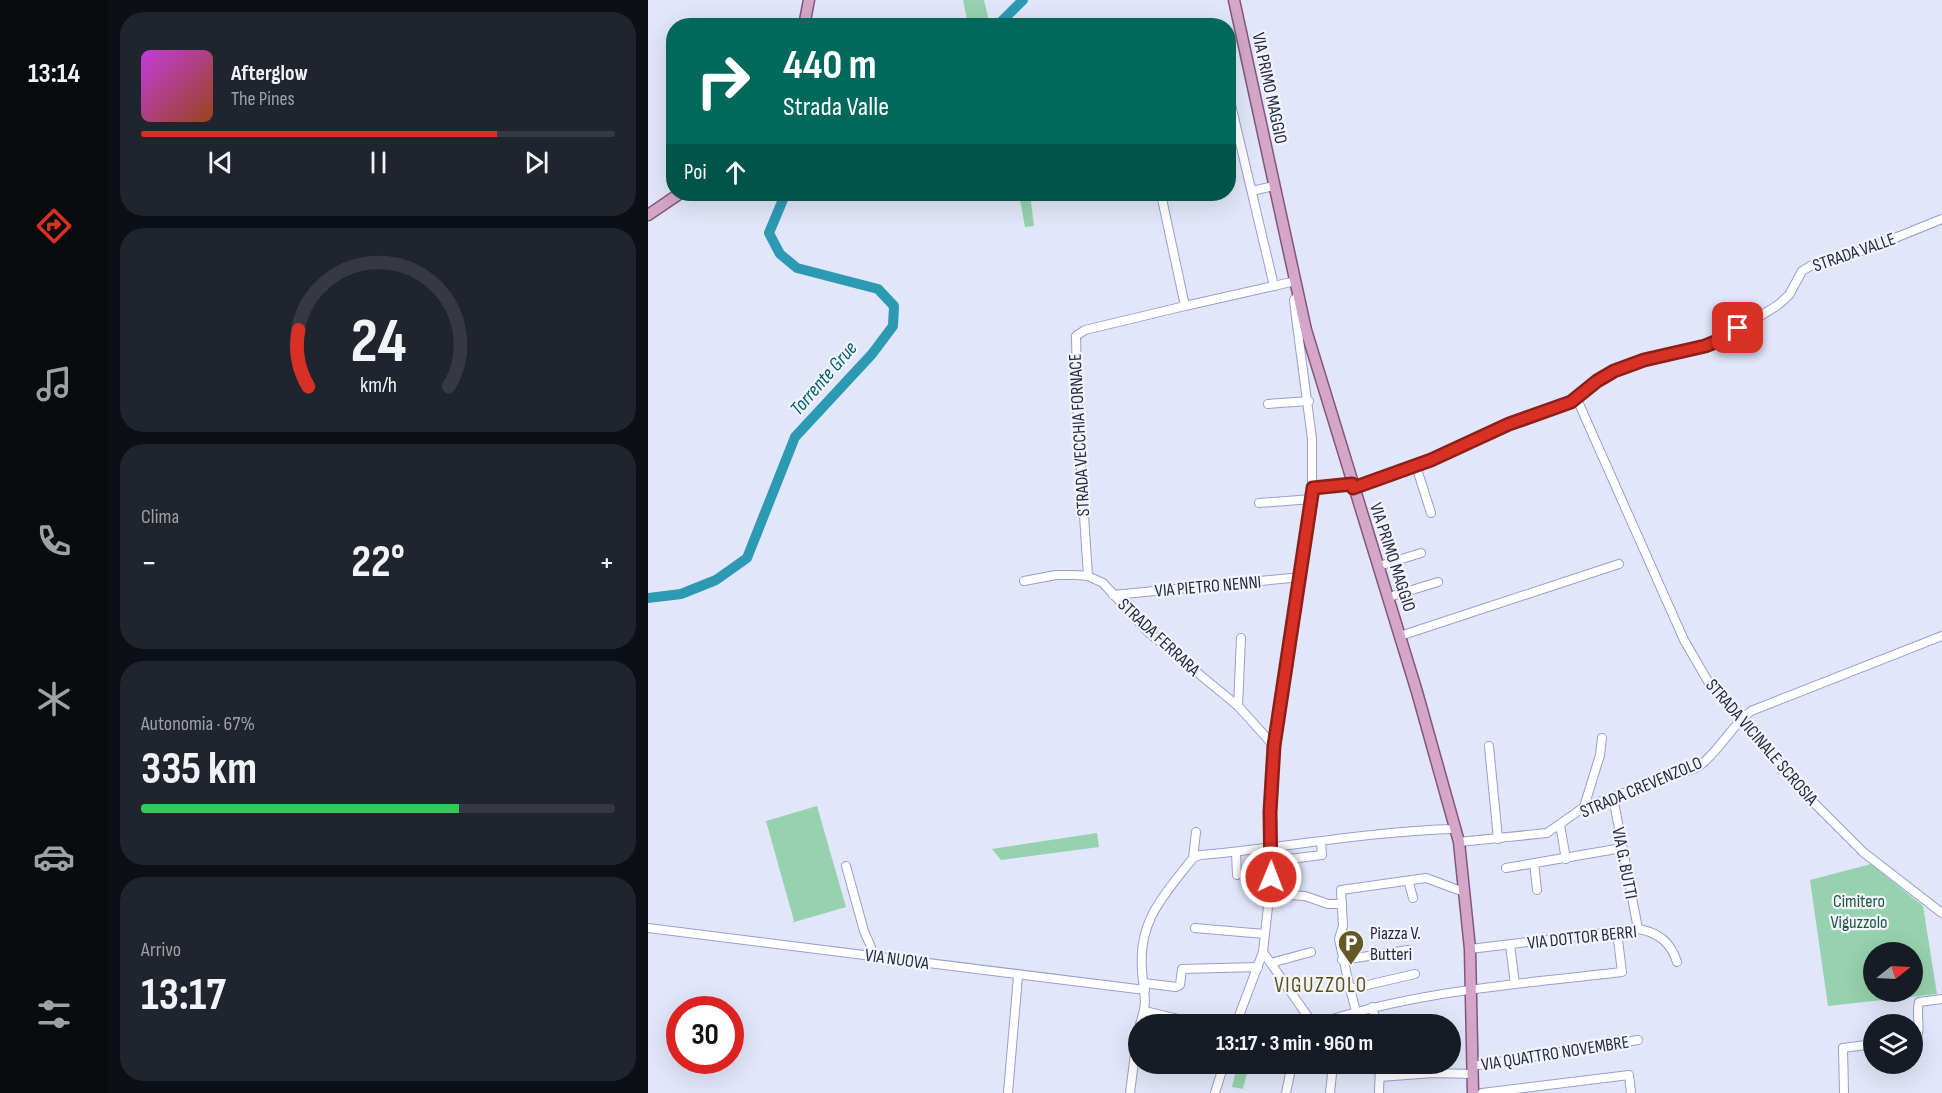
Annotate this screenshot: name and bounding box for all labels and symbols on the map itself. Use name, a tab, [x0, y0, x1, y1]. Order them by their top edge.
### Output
street label: VIA PRIMO MAGGIO	[1247, 31, 1292, 146]
street label: STRADA VALLE	[1810, 229, 1898, 276]
pin	[1712, 302, 1763, 353]
water label: Torrente Grue	[785, 337, 863, 421]
street label: STRADA VECCHIA FORNACE	[1065, 353, 1094, 517]
street label: VIA PRIMO MAGGIO	[1365, 500, 1420, 614]
street label: VIA PIETRO NENNI	[1154, 571, 1262, 602]
street label: STRADA FERRARA	[1113, 594, 1204, 681]
street label: STRADA VICINALE SCROSIA	[1701, 675, 1822, 810]
street label: STRADA CREVENZOLO	[1577, 752, 1705, 823]
street label: VIA G. BUTTI	[1607, 825, 1642, 901]
position arrow	[1239, 845, 1303, 909]
park label: Cimitero Viguzzolo	[1830, 891, 1888, 933]
street label: VIA DOTTOR BERRI	[1526, 921, 1638, 954]
place label: Piazza V. Butteri	[1370, 923, 1421, 965]
parking icon: Piazza V. Butteri	[1336, 928, 1366, 966]
north arrow	[1863, 942, 1923, 1002]
street label: VIA NUOVA	[864, 945, 931, 974]
district label: VIGUZZOLO	[1274, 973, 1368, 998]
speed limit sign: 30	[666, 996, 744, 1074]
street label: VIA QUATTRO NOVEMBRE	[1480, 1031, 1631, 1076]

